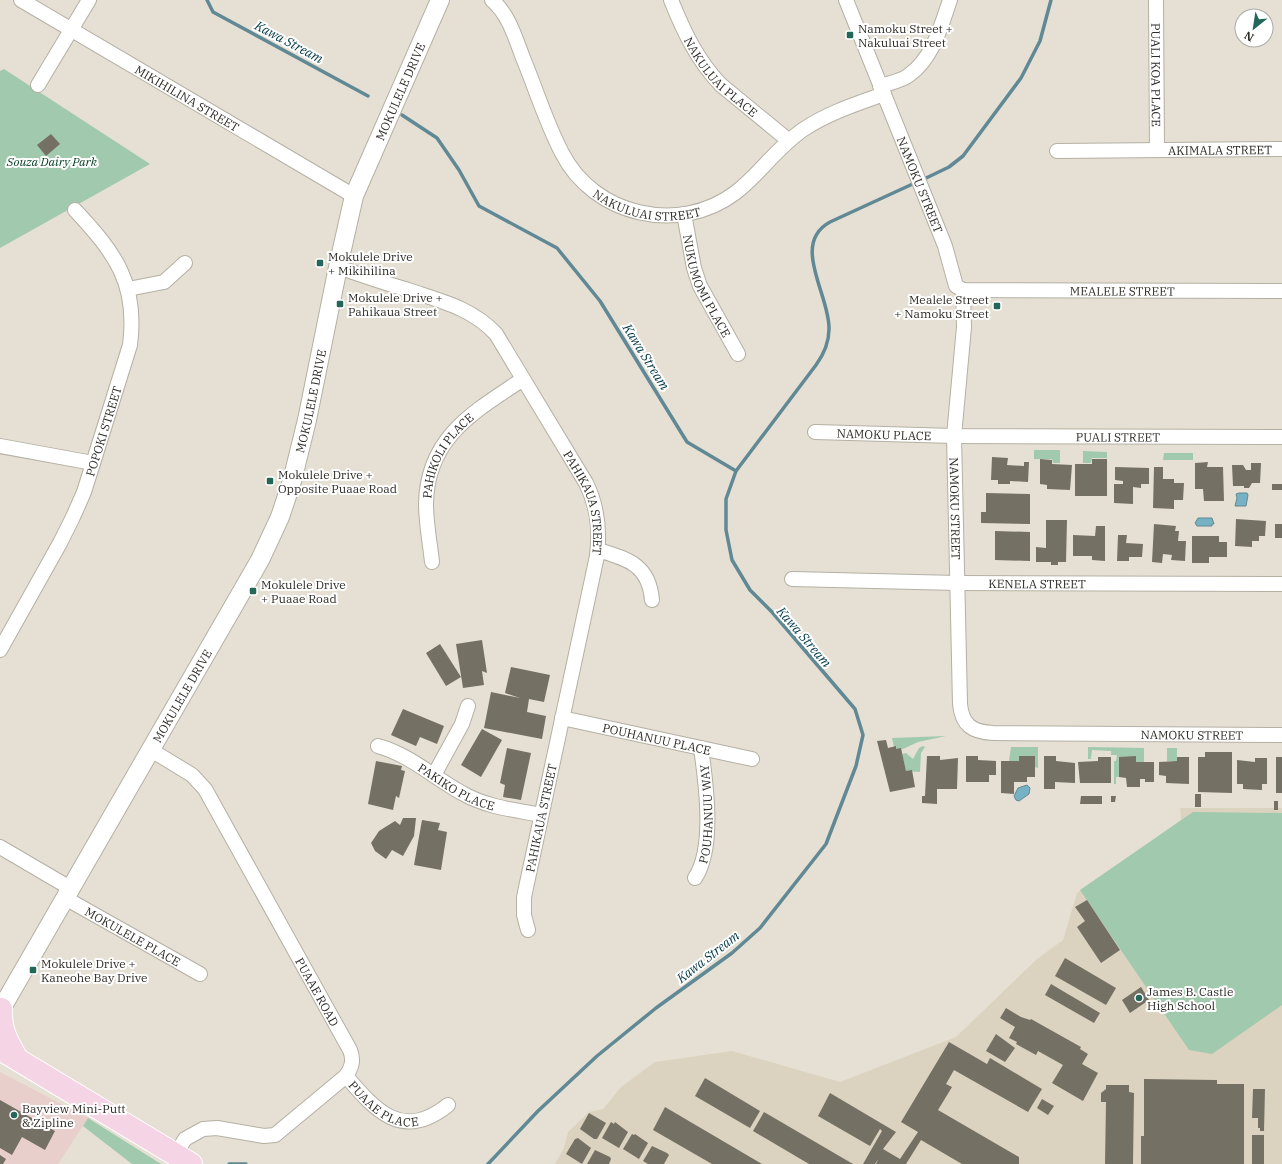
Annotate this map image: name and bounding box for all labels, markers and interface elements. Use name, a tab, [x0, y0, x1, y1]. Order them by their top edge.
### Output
north arrow	[1234, 8, 1274, 48]
water label: Kawa Stream	[251, 16, 326, 67]
place label: Namoku Street + Nakuluai Street	[858, 21, 953, 50]
street label: PUALI KOA PLACE	[1149, 23, 1164, 127]
text: N	[1241, 28, 1256, 45]
marker: Namoku Street + Nakuluai Street	[845, 30, 855, 40]
street label: NAKULUAI PLACE	[681, 34, 761, 120]
street label: MOKULELE DRIVE	[372, 40, 428, 142]
street label: MIKIHILINA STREET	[132, 61, 242, 134]
street label: NAMOKU STREET	[894, 134, 946, 235]
street label: AKIMALA STREET	[1168, 142, 1272, 158]
park label: Souza Dairy Park	[6, 154, 98, 169]
street label: NAKULUAI STREET	[590, 186, 703, 223]
street label: NUKUMOMI PLACE	[680, 233, 734, 340]
place label: Mokulele Drive + Mikihilina	[328, 249, 413, 278]
marker: Mokulele Drive + Mikihilina	[315, 258, 325, 268]
street label: MEALELE STREET	[1070, 283, 1175, 298]
place label: Mokulele Drive + Pahikaua Street	[348, 290, 443, 319]
place label: Mealele Street + Namoku Street	[894, 292, 989, 321]
marker: Mokulele Drive + Pahikaua Street	[335, 299, 345, 309]
marker: Mealele Street + Namoku Street	[992, 301, 1002, 311]
water label: Kawa Stream	[618, 320, 673, 393]
street label: MOKULELE DRIVE	[292, 348, 329, 454]
street label: POPOKI STREET	[82, 384, 124, 478]
street label: PAHIKOLI PLACE	[419, 409, 476, 499]
street label: NAMOKU PLACE	[836, 425, 932, 443]
street label: PUALI STREET	[1076, 429, 1160, 444]
street label: PAHIKAUA STREET	[561, 448, 606, 556]
street label: NAMOKU STREET	[947, 457, 964, 560]
place label: Mokulele Drive + Opposite Puaae Road	[278, 467, 397, 496]
marker: Mokulele Drive + Opposite Puaae Road	[265, 476, 275, 486]
street label: KENELA STREET	[988, 576, 1086, 591]
place label: Mokulele Drive + Puaae Road	[261, 577, 346, 606]
marker: Mokulele Drive + Puaae Road	[248, 586, 258, 596]
water label: Kawa Stream	[772, 602, 835, 671]
street label: MOKULELE DRIVE	[149, 646, 215, 745]
street label: POUHANUU PLACE	[601, 719, 712, 757]
street label: NAMOKU STREET	[1141, 727, 1243, 742]
street label: PAKIKO PLACE	[415, 760, 497, 813]
street label: PAHIKAUA STREET	[522, 762, 560, 874]
street label: POUHANUU WAY	[695, 763, 715, 865]
street label: MOKULELE PLACE	[83, 903, 183, 969]
water label: Kawa Stream	[672, 927, 743, 987]
street label: PUAAE ROAD	[293, 955, 343, 1029]
place label: Mokulele Drive + Kaneohe Bay Drive	[41, 956, 147, 985]
marker: Mokulele Drive + Kaneohe Bay Drive	[28, 965, 38, 975]
place label: James B. Castle High School	[1147, 984, 1233, 1013]
marker: James B. Castle High School	[1134, 993, 1144, 1003]
street label: PUAAE PLACE	[346, 1077, 419, 1129]
place label: Bayview Mini-Putt & Zipline	[22, 1101, 126, 1130]
marker: Bayview Mini-Putt & Zipline	[9, 1110, 19, 1120]

